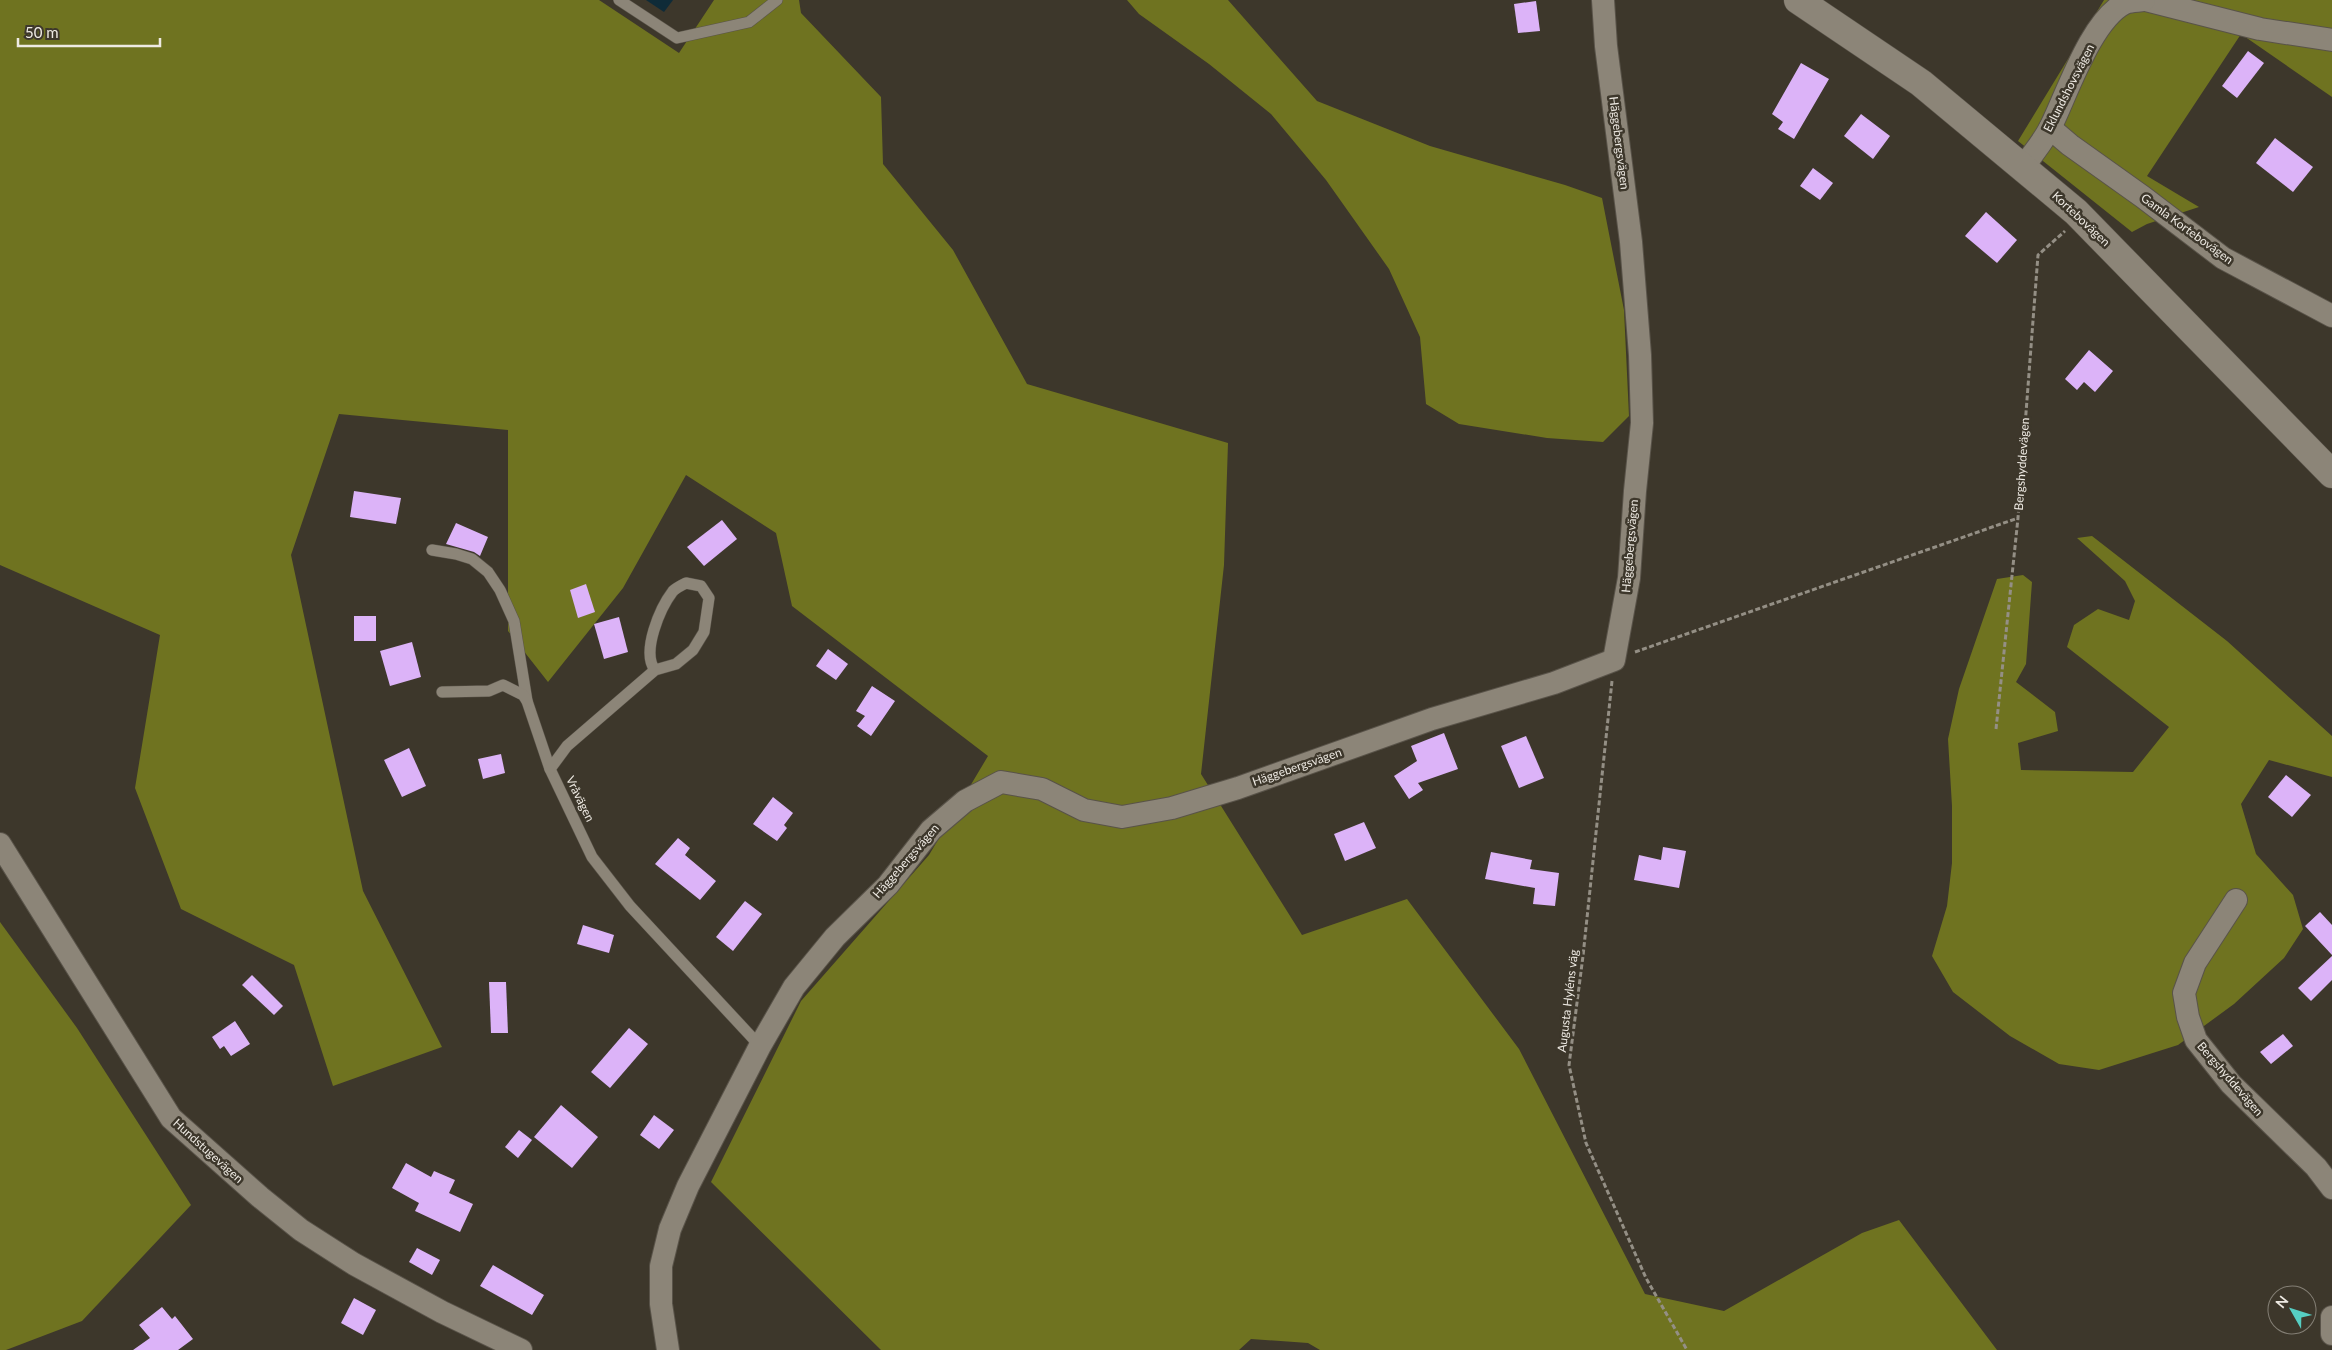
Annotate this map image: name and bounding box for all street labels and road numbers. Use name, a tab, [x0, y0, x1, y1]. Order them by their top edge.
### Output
street label: Eklundshovsvägen	[2040, 41, 2097, 134]
street label: Häggebergsvägen	[1606, 96, 1633, 190]
street label: Kortebovägen	[2049, 188, 2113, 249]
street label: Gamla Kortebovägen	[2138, 190, 2236, 267]
street label: Bergshyddevägen	[2011, 417, 2032, 511]
street label: Häggebergsvägen	[1618, 499, 1641, 593]
street label: Häggebergsvägen	[1250, 744, 1343, 789]
street label: Vråvägen	[563, 774, 598, 824]
street label: Häggebergsvägen	[869, 820, 942, 901]
street label: Augusta Hyléns väg	[1554, 949, 1581, 1053]
street label: Bergshyddevägen	[2194, 1039, 2267, 1119]
street label: Hundstugevägen	[170, 1115, 246, 1186]

